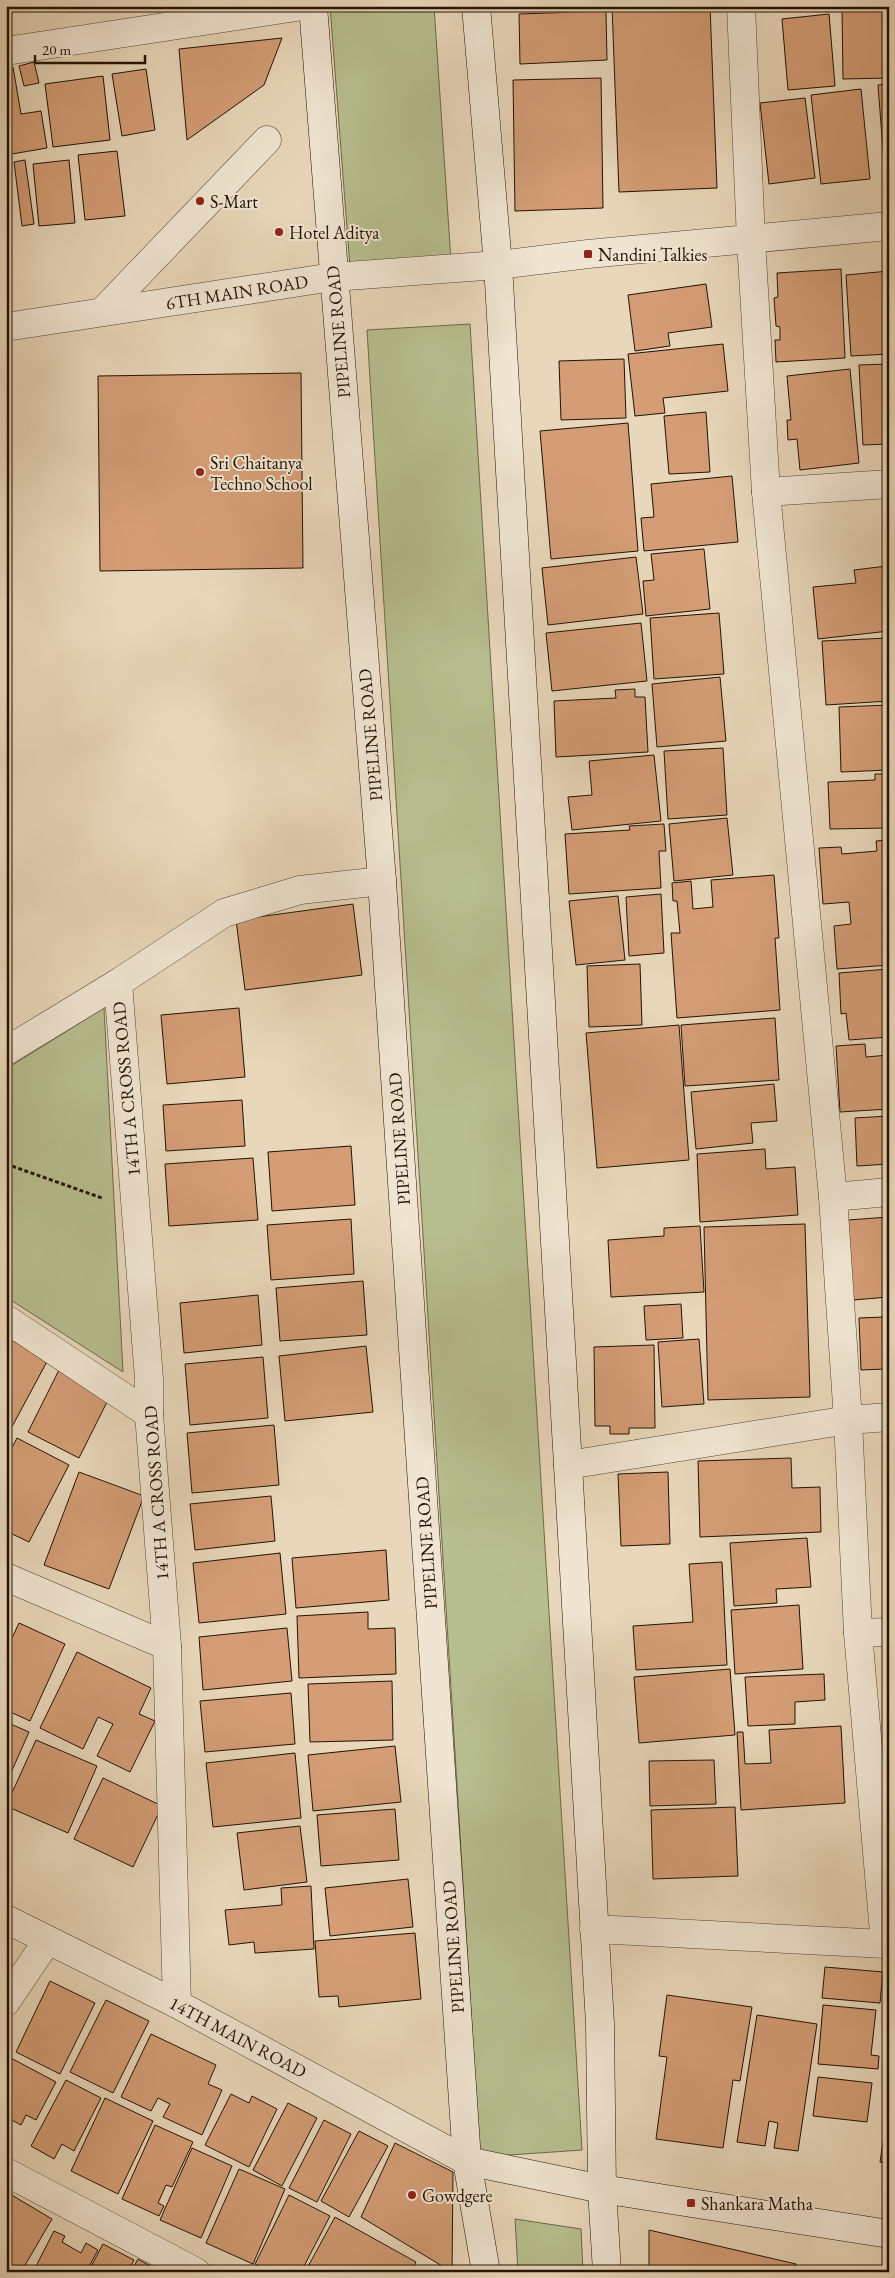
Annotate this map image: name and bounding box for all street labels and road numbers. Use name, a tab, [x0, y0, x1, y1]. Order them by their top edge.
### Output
street label: PIPELINE ROAD	[321, 265, 355, 399]
street label: 6TH MAIN ROAD	[164, 269, 310, 315]
street label: PIPELINE ROAD	[353, 668, 387, 802]
street label: 14TH A CROSS ROAD	[107, 1001, 145, 1177]
street label: PIPELINE ROAD	[383, 1072, 415, 1206]
street label: 14TH A CROSS ROAD	[138, 1405, 174, 1581]
street label: PIPELINE ROAD	[410, 1476, 442, 1610]
street label: PIPELINE ROAD	[437, 1880, 469, 2014]
street label: 14TH MAIN ROAD	[165, 1991, 311, 2083]

